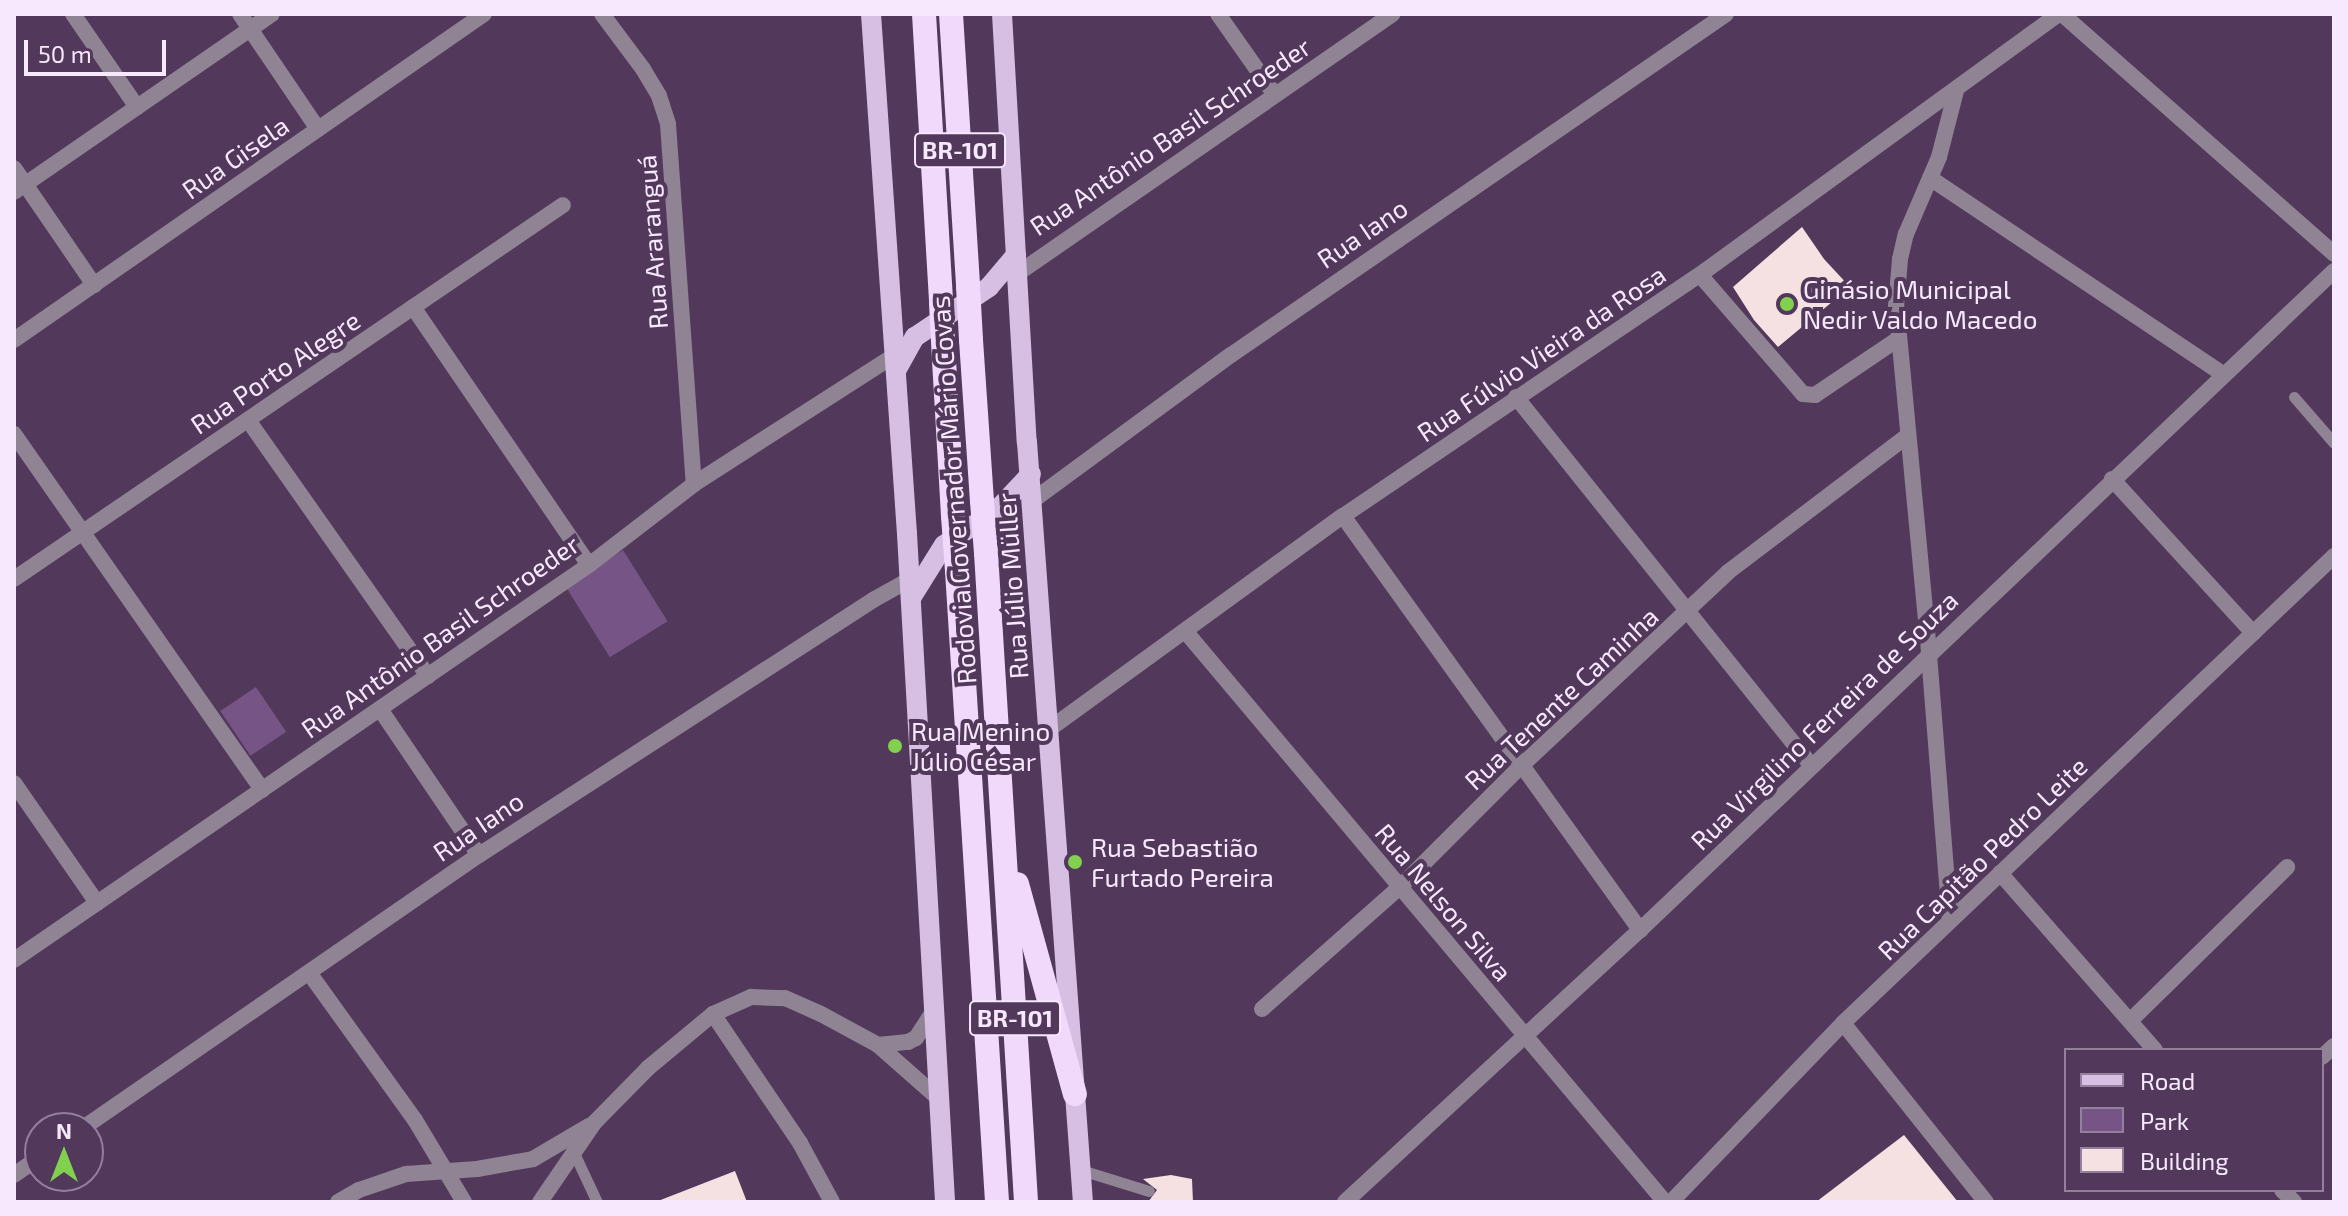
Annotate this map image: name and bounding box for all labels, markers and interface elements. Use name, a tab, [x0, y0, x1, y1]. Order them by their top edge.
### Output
scale bar	[28, 24, 170, 74]
street label: Rua Antônio Basil Schroeder	[1023, 30, 1317, 242]
text: 50 m	[38, 39, 92, 68]
street label: Rua Gisela	[176, 109, 294, 205]
road number: BR-101	[914, 130, 1006, 170]
street label: Rua Araranguá	[630, 154, 674, 330]
street label: Rua Iano	[1311, 192, 1413, 274]
street label: Rua Fúlvio Vieira da Rosa	[1411, 258, 1671, 448]
place label: Ginásio Municipal Nedir Valdo Macedo	[1803, 273, 2039, 334]
street label: Rodovia Governador Mário Covas	[924, 294, 982, 686]
marker: Ginásio Municipal Nedir Valdo Macedo	[1778, 295, 1796, 313]
street label: Rua Porto Alegre	[184, 304, 366, 440]
street label: Rua Júlio Müller	[990, 492, 1034, 680]
street label: Rua Antônio Basil Schroeder	[295, 528, 585, 744]
street label: Rua Virgilino Ferreira de Souza	[1684, 584, 1964, 856]
street label: Rua Tenente Caminha	[1458, 600, 1664, 796]
place label: Rua Menino Júlio César	[911, 715, 1050, 776]
marker: Rua Menino Júlio César	[886, 737, 904, 755]
street label: Rua Capitão Pedro Leite	[1871, 750, 2093, 966]
street label: Rua Iano	[427, 785, 529, 867]
street label: Rua Nelson Silva	[1369, 817, 1519, 987]
place label: Rua Sebastião Furtado Pereira	[1091, 831, 1274, 892]
marker: Rua Sebastião Furtado Pereira	[1066, 853, 1084, 871]
road number: BR-101	[969, 998, 1061, 1038]
legend	[2064, 1048, 2324, 1192]
text: Road	[2140, 1066, 2195, 1095]
text: Park	[2140, 1106, 2189, 1135]
north arrow	[24, 1112, 104, 1192]
text: N	[56, 1117, 72, 1143]
text: Building	[2140, 1146, 2229, 1175]

